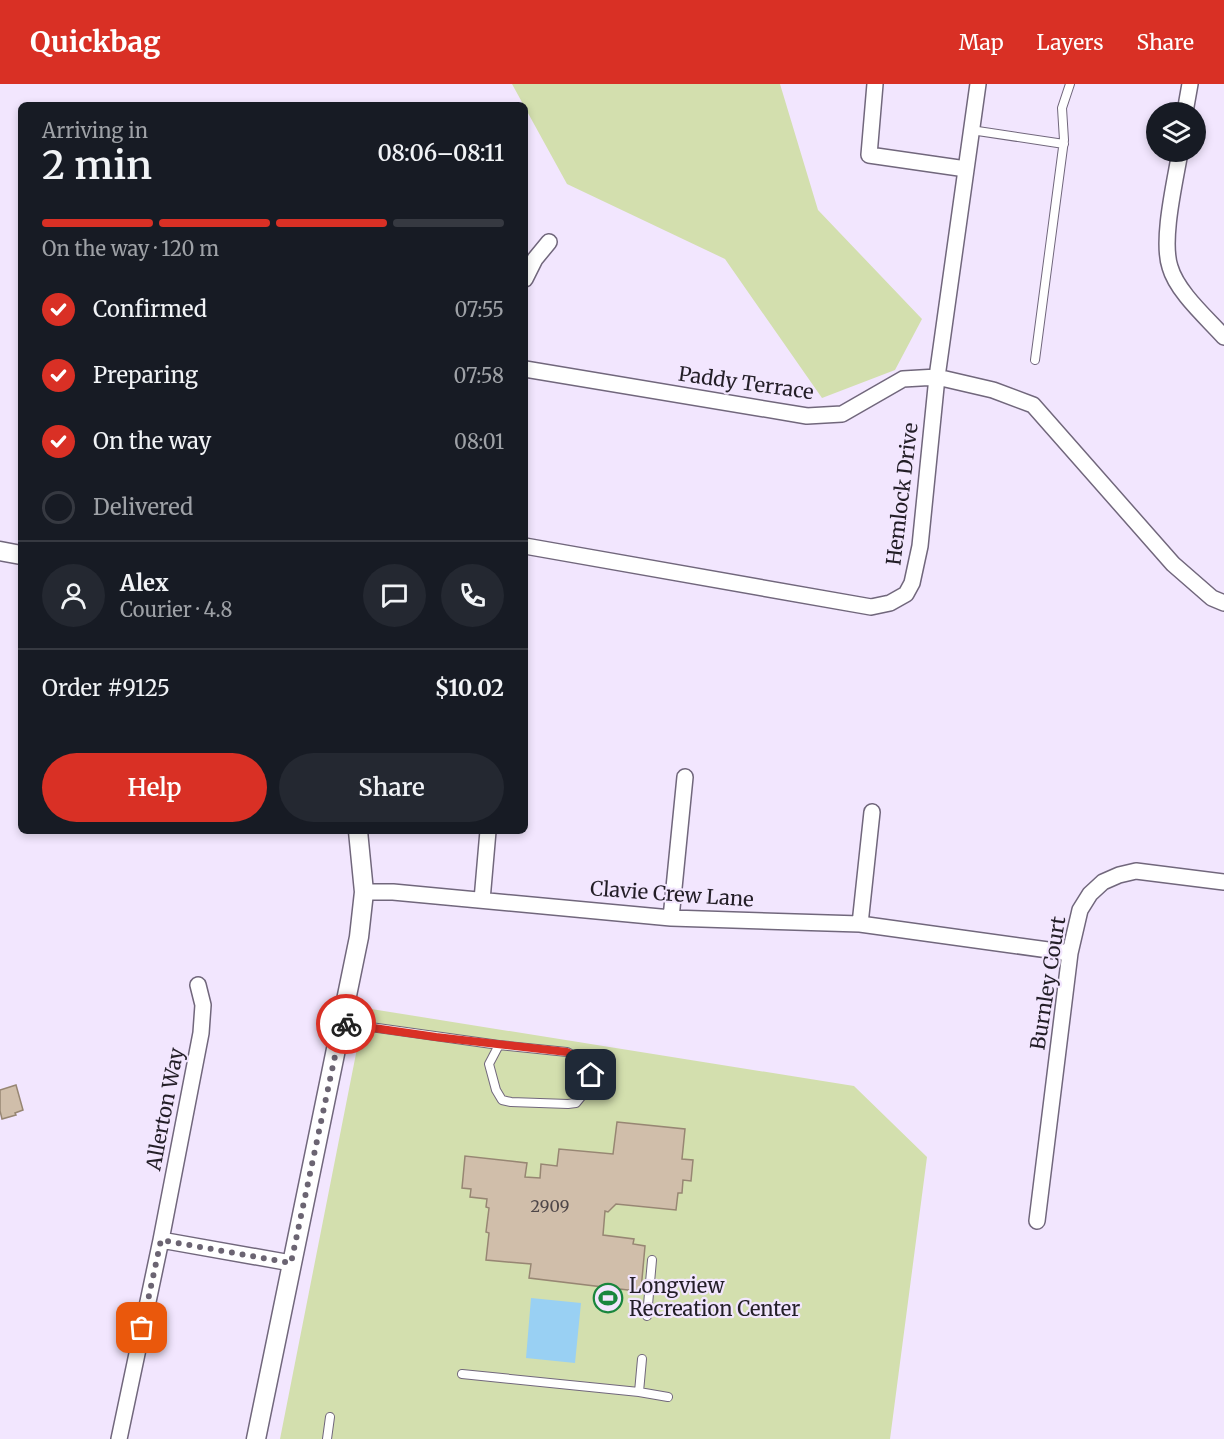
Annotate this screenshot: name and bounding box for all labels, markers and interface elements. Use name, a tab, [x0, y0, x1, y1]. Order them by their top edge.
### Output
text: Quickbag	[30, 24, 161, 60]
text: Map	[959, 29, 1004, 56]
text: Layers	[1037, 29, 1104, 56]
text: Share	[1137, 29, 1194, 56]
map controls	[1146, 102, 1206, 162]
button: layers	[1146, 102, 1206, 162]
text: Arriving in	[42, 118, 148, 143]
text: 08:06–08:11	[377, 139, 504, 167]
text: 2 min	[42, 141, 152, 190]
text: On the way · 120 m	[42, 236, 219, 261]
icon: check	[42, 293, 75, 326]
text: Confirmed	[93, 295, 207, 323]
text: 07:55	[454, 297, 504, 322]
icon: check	[42, 359, 75, 392]
text: Preparing	[93, 361, 198, 389]
street label: Paddy Terrace	[677, 361, 815, 404]
text: 07:58	[454, 363, 504, 388]
street label: Hemlock Drive	[880, 421, 923, 567]
icon: check	[42, 425, 75, 458]
text: On the way	[93, 427, 211, 455]
text: 08:01	[454, 429, 504, 454]
text: Delivered	[93, 493, 193, 521]
button: person	[42, 564, 105, 627]
button: chat	[363, 564, 426, 627]
button: phone	[441, 564, 504, 627]
text: Alex	[120, 569, 169, 597]
text: Courier · 4.8	[120, 597, 232, 622]
text: Order #9125	[42, 674, 170, 702]
text: $10.02	[435, 674, 504, 702]
button: Help	[42, 753, 267, 822]
button: Share	[279, 753, 504, 822]
street label: Clavie Crew Lane	[589, 875, 755, 912]
street label: Burnley Court	[1025, 914, 1070, 1051]
courier	[316, 994, 376, 1054]
icon: bike	[330, 1008, 363, 1041]
street label: Allerton Way	[140, 1045, 189, 1173]
pin	[565, 1049, 616, 1100]
icon: home	[574, 1058, 607, 1091]
house number: 2909	[531, 1196, 569, 1216]
place label: Longview Recreation Center	[629, 1273, 800, 1321]
sports icon: Longview Recreation Center	[592, 1282, 624, 1314]
pin	[116, 1302, 167, 1353]
icon: bag	[125, 1311, 158, 1344]

